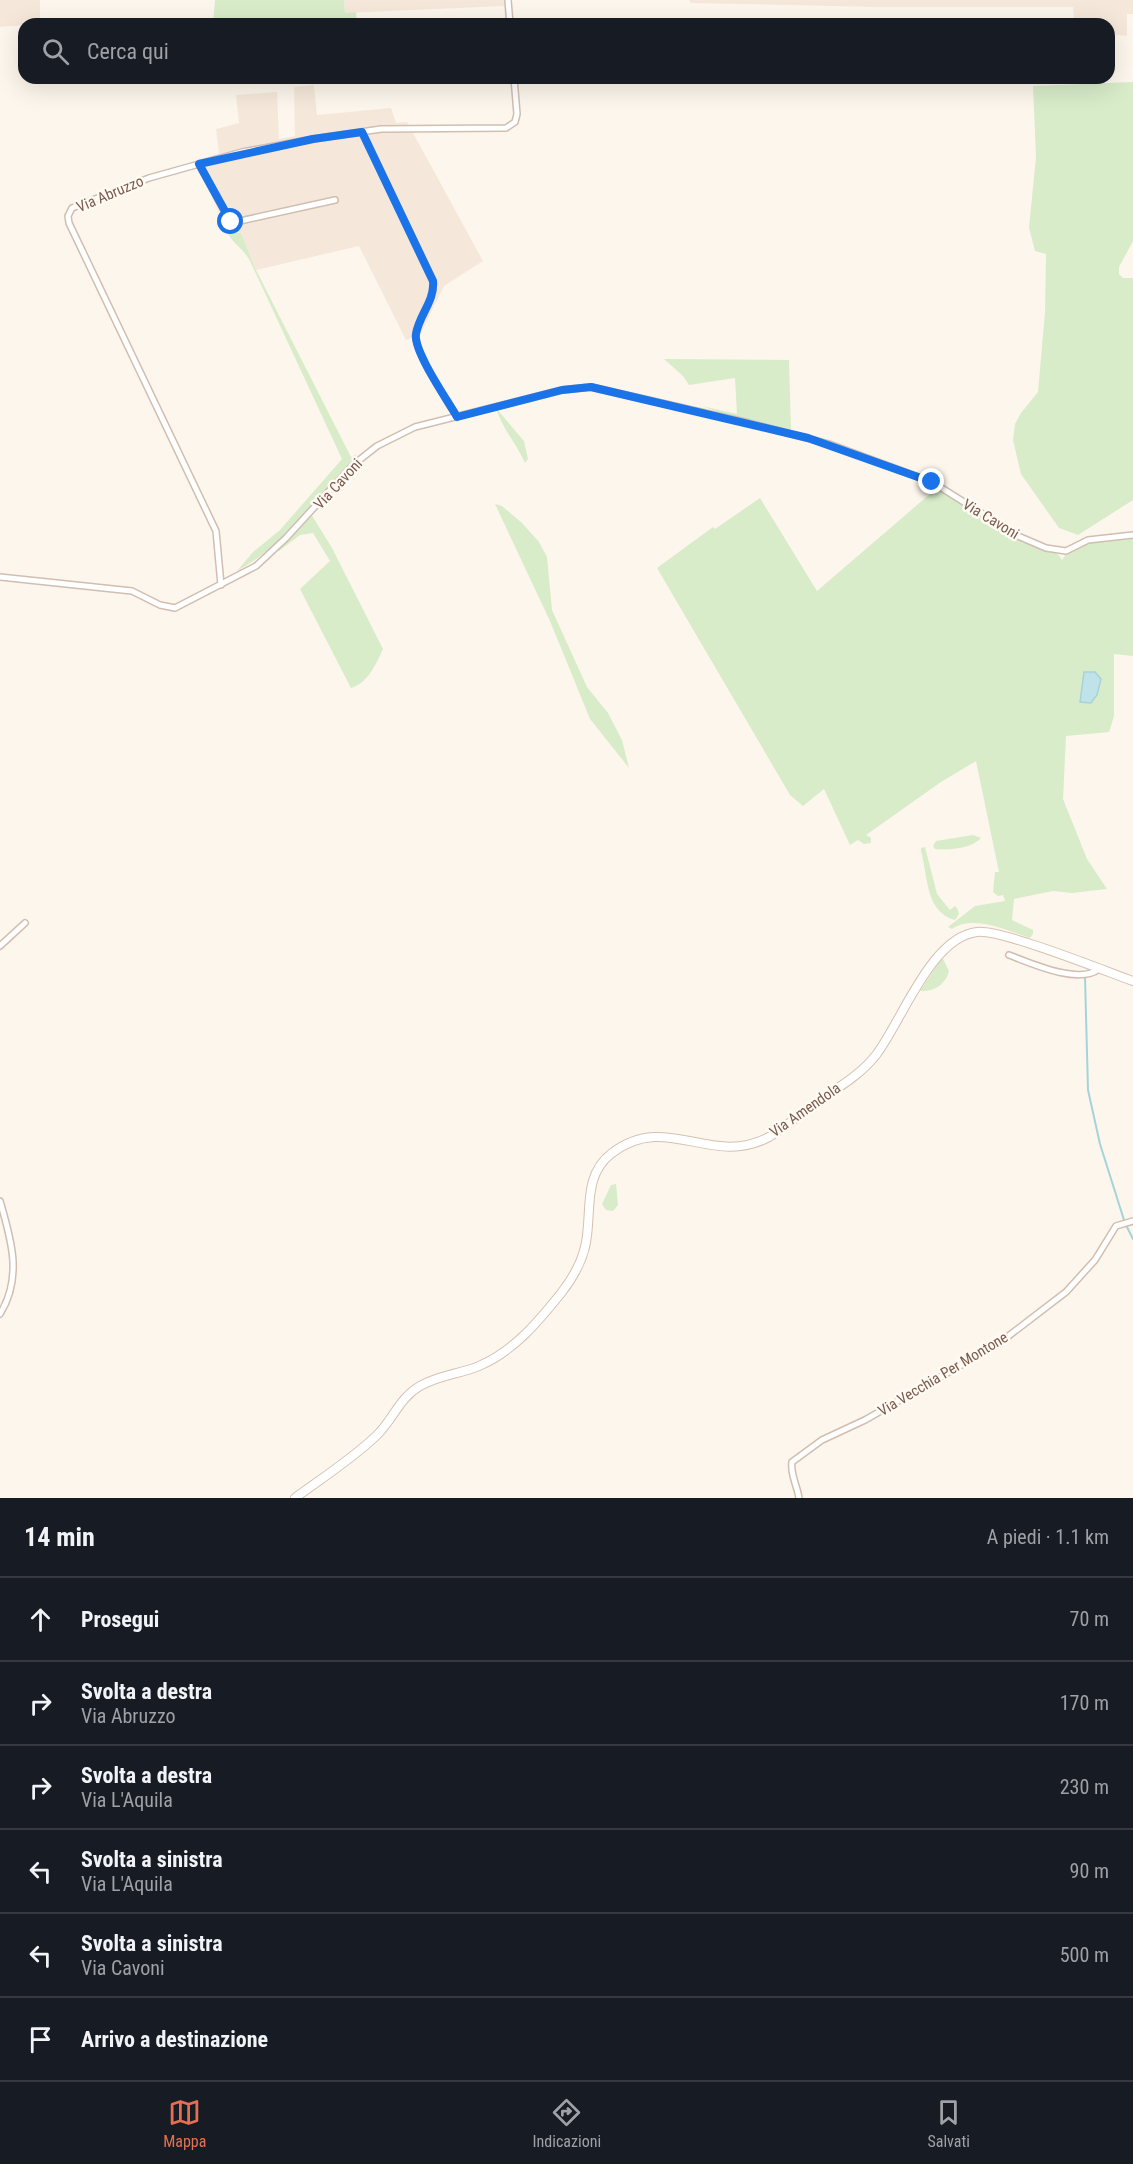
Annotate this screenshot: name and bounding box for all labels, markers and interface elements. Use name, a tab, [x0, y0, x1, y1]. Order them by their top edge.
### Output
search box	[18, 18, 1115, 84]
icon: search	[39, 35, 72, 68]
text: Cerca qui	[87, 39, 169, 64]
street label: Via Abruzzo	[74, 172, 146, 216]
route start	[217, 208, 243, 234]
street label: Via Cavoni	[310, 455, 366, 513]
route end	[918, 468, 944, 494]
street label: Via Cavoni	[960, 495, 1022, 543]
street label: Via Amendola	[766, 1079, 844, 1141]
street label: Via Vecchia Per Montone	[875, 1328, 1011, 1420]
text: 14 min	[24, 1522, 95, 1552]
text: A piedi · 1.1 km	[987, 1525, 1109, 1549]
icon: ahead	[24, 1603, 57, 1636]
text: Prosegui	[81, 1607, 159, 1632]
text: 70 m	[1070, 1607, 1109, 1631]
text: Svolta a destra	[81, 1679, 212, 1704]
icon: right	[24, 1687, 57, 1720]
text: 170 m	[1060, 1691, 1109, 1715]
text: Via Abruzzo	[81, 1704, 176, 1728]
text: Svolta a destra	[81, 1763, 212, 1788]
icon: right	[24, 1771, 57, 1804]
text: 230 m	[1060, 1775, 1109, 1799]
text: Via L'Aquila	[81, 1788, 173, 1812]
text: Svolta a sinistra	[81, 1847, 223, 1872]
icon: left	[24, 1855, 57, 1888]
text: 90 m	[1070, 1859, 1109, 1883]
text: Via L'Aquila	[81, 1872, 173, 1896]
text: Svolta a sinistra	[81, 1931, 223, 1956]
icon: left	[24, 1939, 57, 1972]
text: 500 m	[1060, 1943, 1109, 1967]
text: Via Cavoni	[81, 1956, 164, 1980]
icon: arrive	[24, 2023, 57, 2056]
text: Arrivo a destinazione	[81, 2027, 268, 2052]
tab: Mappa	[163, 2096, 206, 2151]
tab: Indicazioni	[533, 2096, 601, 2151]
tab: Salvati	[927, 2096, 970, 2151]

